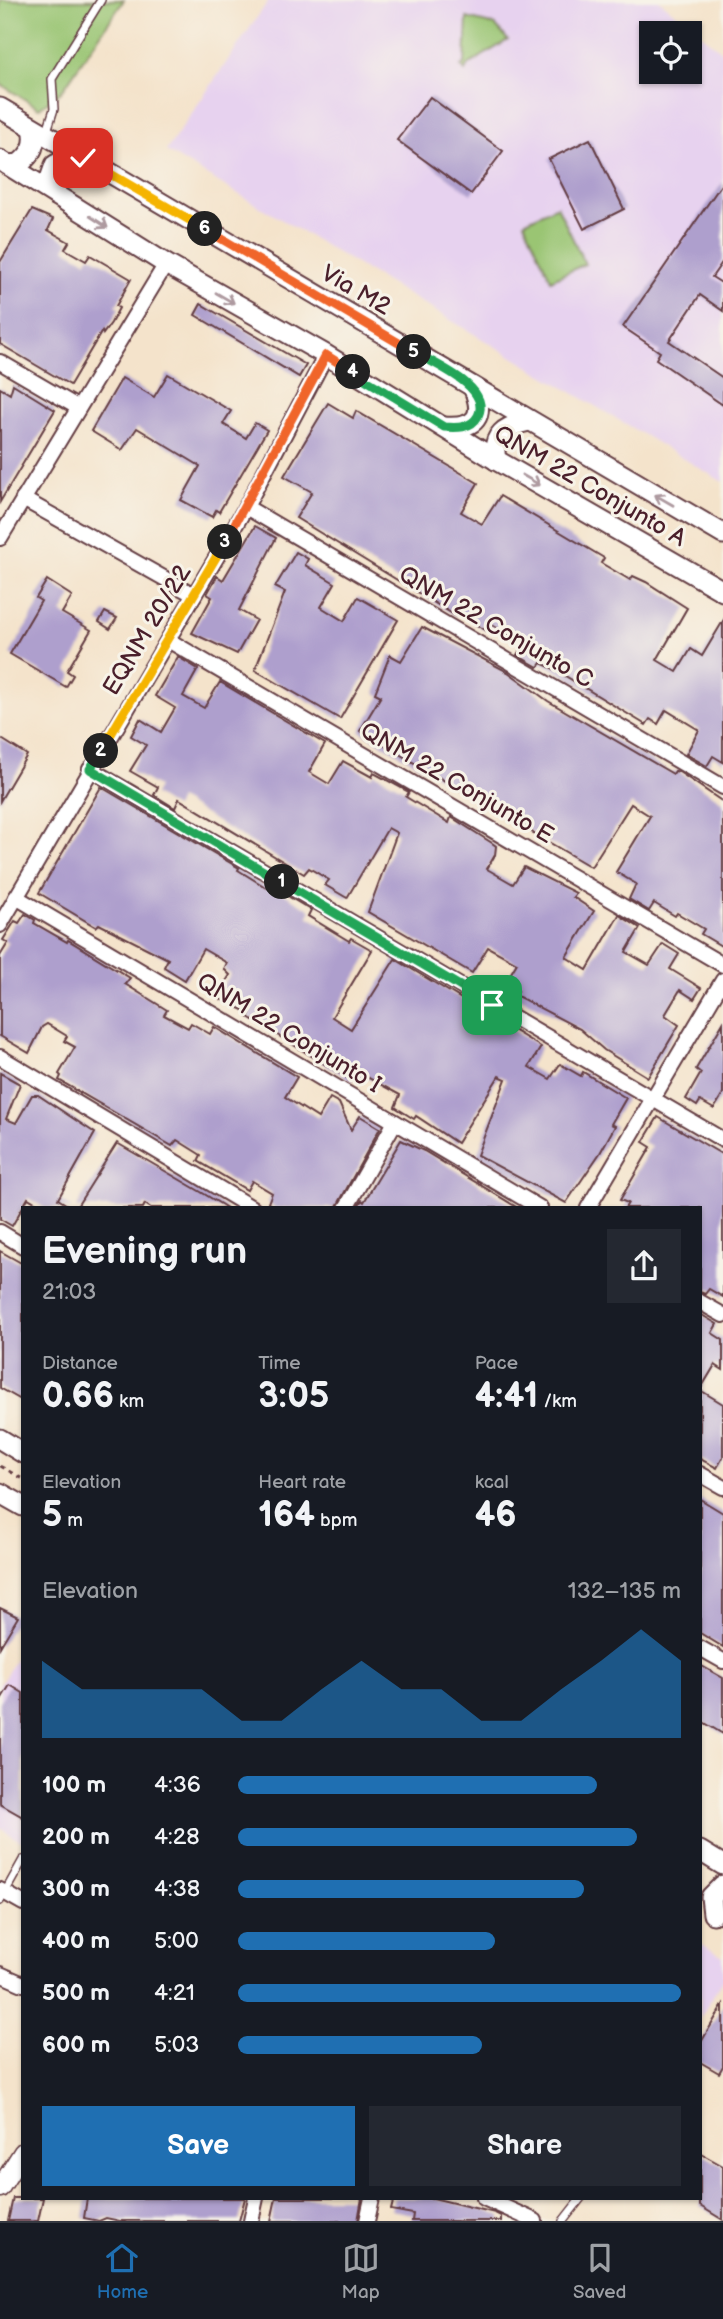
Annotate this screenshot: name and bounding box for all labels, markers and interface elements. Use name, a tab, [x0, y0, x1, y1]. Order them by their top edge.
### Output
map controls	[639, 21, 702, 84]
button: locate	[639, 21, 702, 84]
pin	[53, 128, 113, 188]
icon: check	[64, 139, 102, 177]
pin: 6	[188, 212, 222, 246]
one-way arrow	[89, 215, 109, 229]
text: 6	[199, 217, 210, 240]
street label: Via M2	[316, 259, 396, 321]
one-way arrow	[214, 292, 235, 305]
pin: 5	[396, 334, 432, 370]
text: 5	[408, 340, 419, 363]
pin: 4	[336, 354, 370, 390]
text: 4	[347, 360, 358, 383]
street label: QNM 22 Conjunto A	[489, 419, 691, 553]
one-way arrow	[520, 473, 540, 487]
one-way arrow	[655, 493, 675, 507]
pin: 3	[208, 524, 243, 560]
text: 3	[219, 530, 230, 553]
street label: EQNM 20/22	[97, 560, 197, 700]
street label: QNM 22 Conjunto C	[394, 560, 598, 694]
street label: QNM 22 Conjunto E	[355, 716, 559, 850]
pin: 2	[84, 734, 119, 768]
text: 2	[95, 739, 106, 762]
pin: 1	[264, 864, 300, 900]
text: 1	[278, 870, 286, 893]
street label: QNM 22 Conjunto I	[192, 967, 386, 1099]
pin	[462, 975, 522, 1035]
icon: arrive	[473, 986, 511, 1024]
text: Evening run	[42, 1229, 247, 1274]
button: share	[607, 1229, 681, 1303]
text: 21:03	[42, 1278, 96, 1306]
text: Distance	[42, 1352, 118, 1375]
text: Time	[258, 1352, 300, 1375]
text: Pace	[475, 1352, 518, 1375]
text: 0.66	[42, 1375, 114, 1418]
text: 3:05	[258, 1375, 329, 1418]
text: 4:41	[475, 1375, 538, 1418]
text: km	[114, 1390, 144, 1413]
text: /km	[538, 1390, 577, 1413]
text: Elevation	[42, 1471, 121, 1494]
text: Heart rate	[258, 1471, 346, 1494]
text: kcal	[475, 1471, 509, 1494]
text: 5	[42, 1494, 62, 1537]
text: 164	[258, 1494, 315, 1537]
text: 46	[475, 1494, 516, 1537]
text: m	[62, 1509, 83, 1532]
text: bpm	[315, 1509, 357, 1532]
text: Elevation	[42, 1577, 138, 1605]
text: 132–135 m	[568, 1577, 681, 1605]
text: 100 m	[42, 1771, 106, 1799]
text: 4:36	[154, 1771, 201, 1799]
text: 200 m	[42, 1823, 110, 1851]
text: 4:28	[154, 1823, 200, 1851]
text: 300 m	[42, 1875, 110, 1903]
text: 4:38	[154, 1875, 200, 1903]
text: 400 m	[42, 1927, 110, 1955]
text: 5:00	[154, 1927, 199, 1955]
text: 500 m	[42, 1979, 110, 2007]
text: 4:21	[154, 1979, 195, 2007]
text: 600 m	[42, 2031, 110, 2059]
text: 5:03	[154, 2031, 200, 2059]
button: Save	[42, 2106, 355, 2186]
button: Share	[369, 2106, 681, 2186]
tab: Home	[97, 2239, 148, 2304]
tab: Map	[342, 2239, 380, 2304]
tab: Saved	[573, 2239, 626, 2304]

